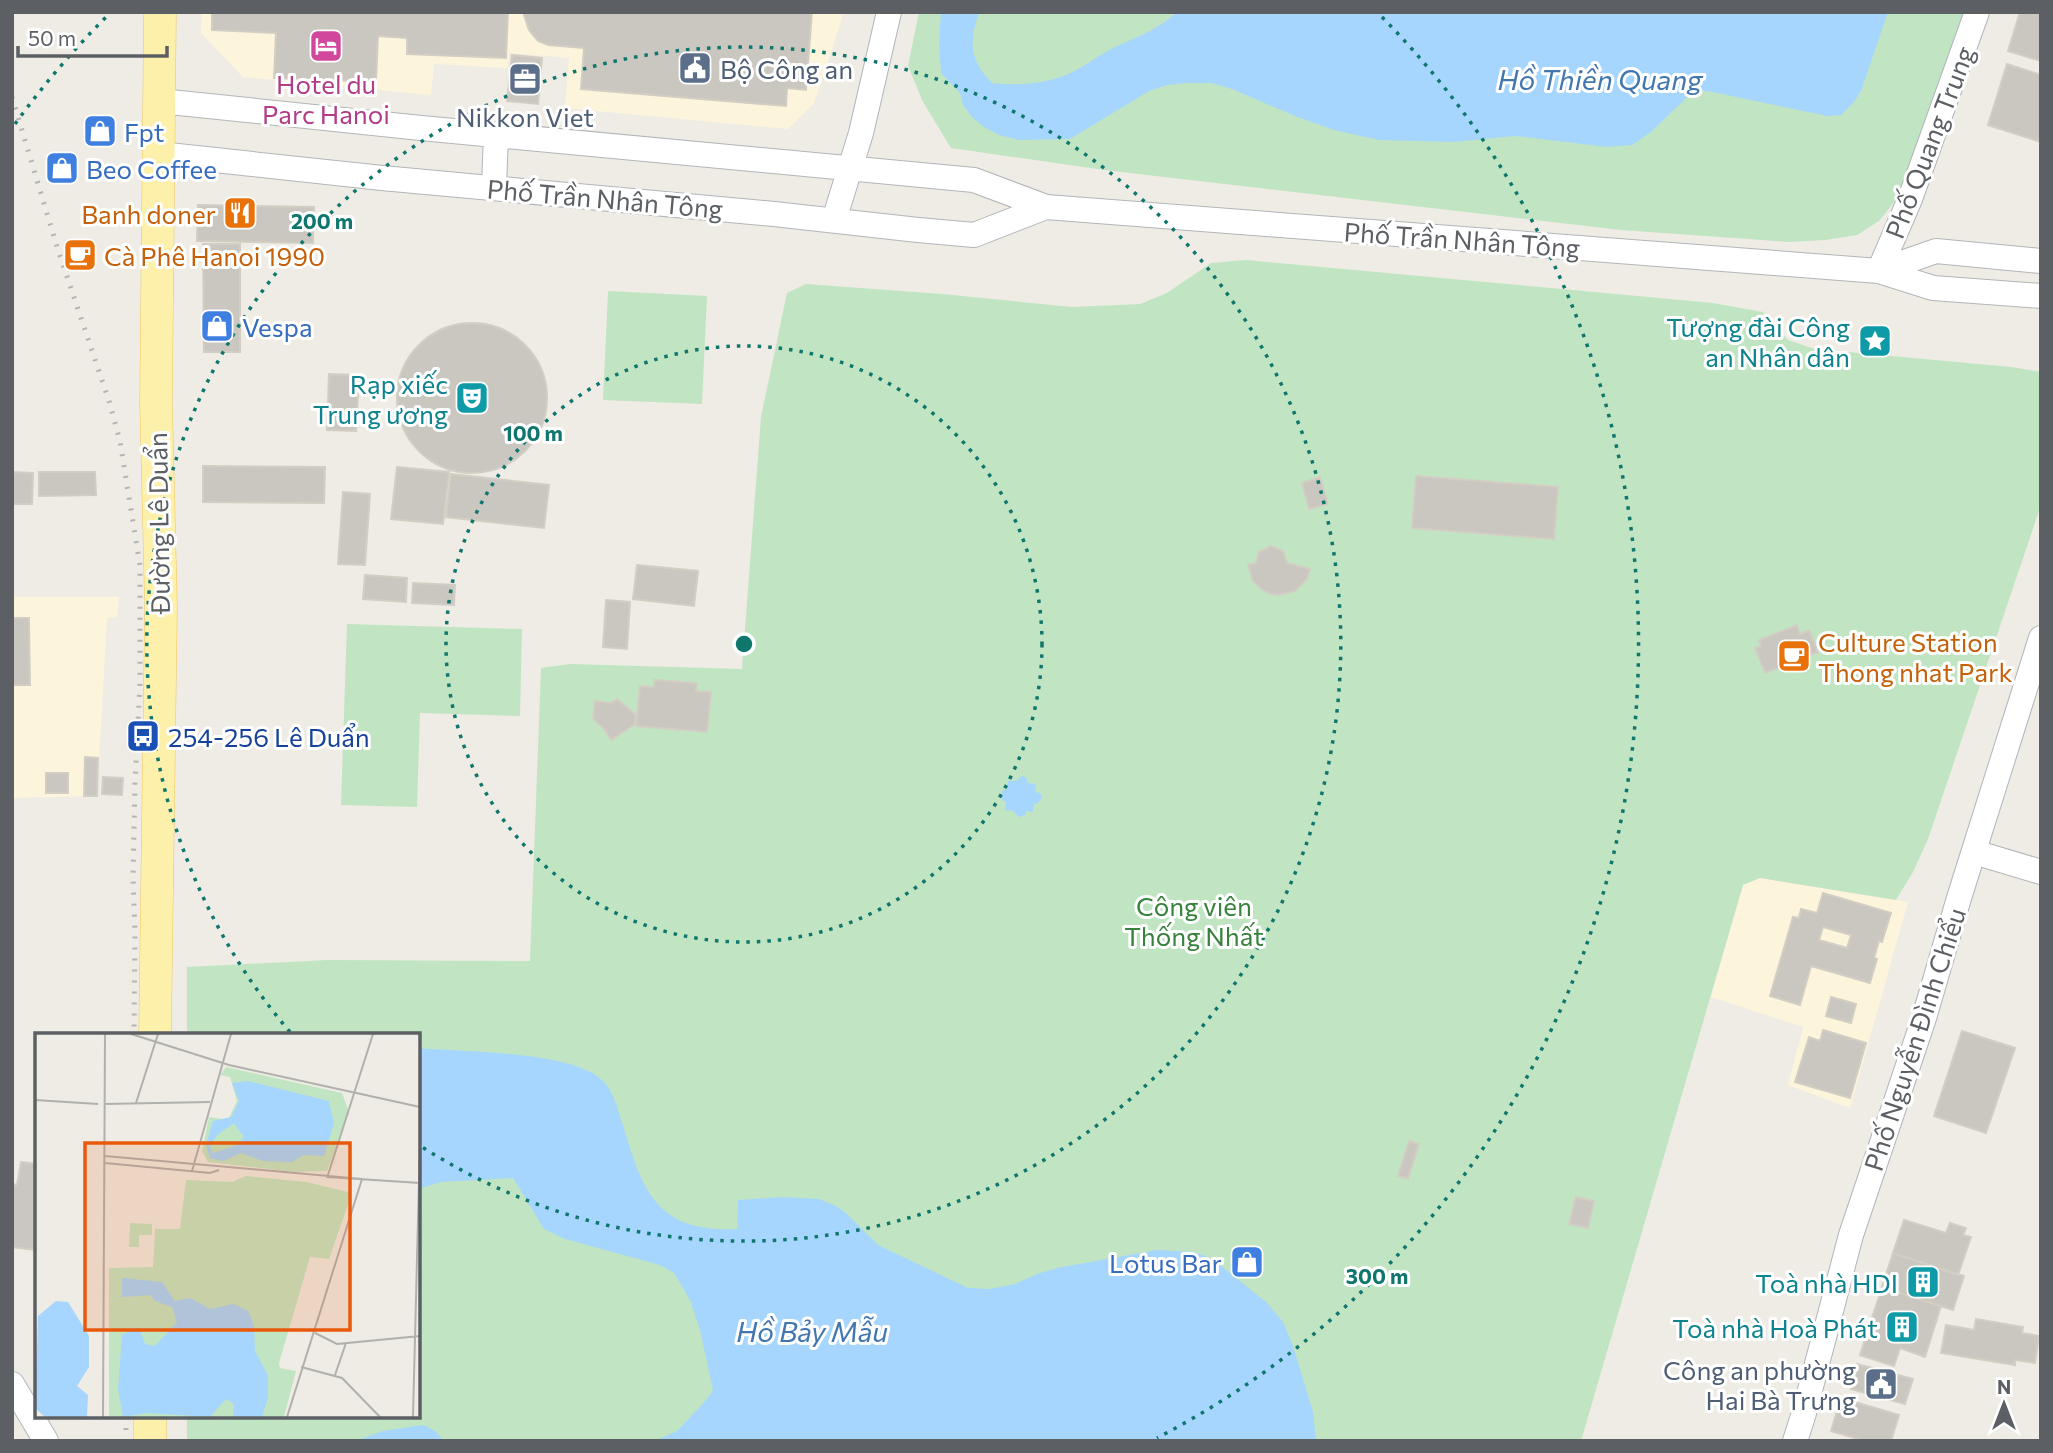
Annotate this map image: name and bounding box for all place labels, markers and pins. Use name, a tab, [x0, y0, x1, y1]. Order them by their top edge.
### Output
hotel icon: Hotel du Parc Hanoi	[307, 27, 345, 65]
public building icon: Bộ Công an	[676, 49, 714, 87]
place label: Bộ Công an	[720, 53, 853, 84]
office icon: Nikkon Viet	[506, 60, 544, 98]
place label: Hotel du Parc Hanoi	[262, 68, 390, 129]
place label: Nikkon Viet	[456, 101, 594, 132]
shop icon: Fpt	[81, 112, 119, 150]
place label: Fpt	[124, 116, 164, 147]
shop icon: Beo Coffee	[43, 149, 81, 187]
place label: Beo Coffee	[86, 153, 217, 184]
restaurant icon: Banh doner	[221, 194, 259, 232]
place label: Banh doner	[81, 198, 216, 229]
cafe icon: Cà Phê Hanoi 1990	[61, 236, 99, 274]
place label: Cà Phê Hanoi 1990	[104, 240, 325, 271]
shop icon: Vespa	[198, 307, 236, 345]
place label: Vespa	[242, 311, 313, 342]
place label: Tượng đài Công an Nhân dân	[1666, 311, 1850, 372]
place icon: Tượng đài Công an Nhân dân	[1856, 322, 1894, 360]
place label: Rạp xiếc Trung ương	[313, 368, 448, 429]
theatre icon: Rạp xiếc Trung ương	[453, 379, 491, 417]
place label: Culture Station Thong nhat Park	[1818, 626, 2013, 687]
centre of rings	[732, 632, 756, 656]
cafe icon: Culture Station Thong nhat Park	[1775, 637, 1813, 675]
bus stop icon: 254-256 Lê Duẩn	[124, 717, 162, 755]
place label: 254-256 Lê Duẩn	[168, 721, 370, 752]
shop icon: Lotus Bar	[1228, 1243, 1266, 1281]
place label: Lotus Bar	[1109, 1247, 1222, 1278]
building icon: Toà nhà HDI	[1904, 1263, 1942, 1301]
place label: Toà nhà HDI	[1755, 1267, 1898, 1298]
building icon: Toà nhà Hoà Phát	[1883, 1308, 1921, 1346]
place label: Toà nhà Hoà Phát	[1672, 1312, 1878, 1343]
place label: Công an phường Hai Bà Trưng	[1663, 1354, 1856, 1415]
public building icon: Công an phường Hai Bà Trưng	[1862, 1365, 1900, 1403]

